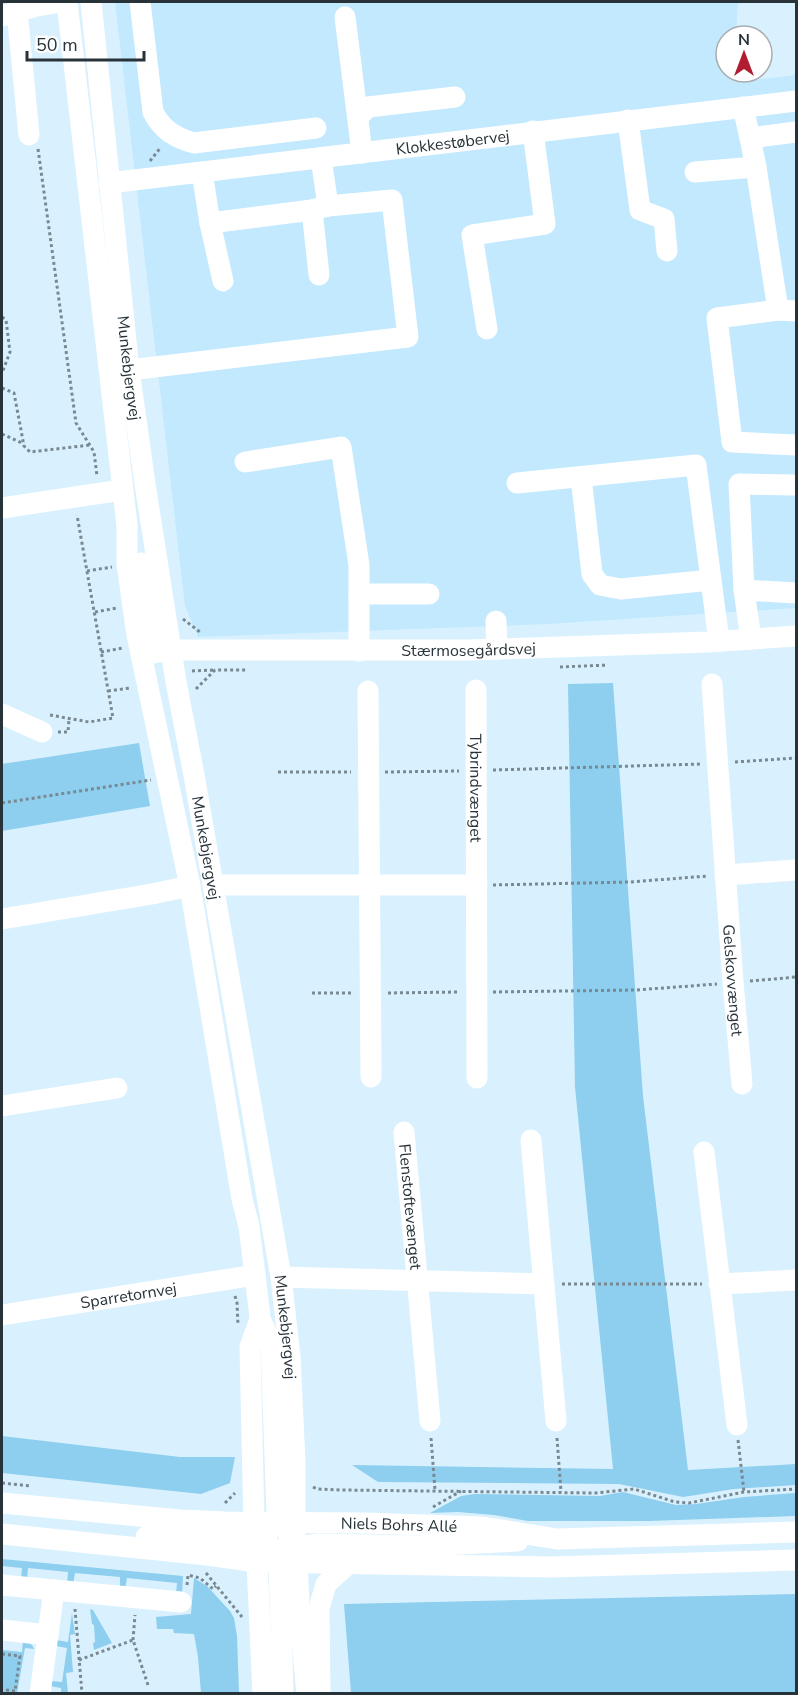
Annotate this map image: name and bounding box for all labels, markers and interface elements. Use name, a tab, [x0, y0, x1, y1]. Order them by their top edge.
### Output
scale bar	[27, 24, 144, 62]
north arrow	[714, 24, 774, 84]
text: N	[738, 29, 750, 51]
text: 50 m	[36, 33, 78, 57]
street label: Klokkestøbervej	[395, 125, 511, 161]
street label: Munkebjergvej	[111, 315, 146, 422]
street label: Stærmosegårdsvej	[401, 638, 536, 662]
street label: Tybrindvænget	[464, 734, 486, 843]
street label: Munkebjergvej	[186, 794, 225, 902]
street label: Gelskovvænget	[717, 924, 748, 1038]
street label: Flenstoftevænget	[393, 1143, 426, 1271]
street label: Munkebjergvej	[269, 1274, 301, 1380]
street label: Sparretornvej	[79, 1278, 178, 1314]
street label: Niels Bohrs Allé	[341, 1513, 458, 1538]

